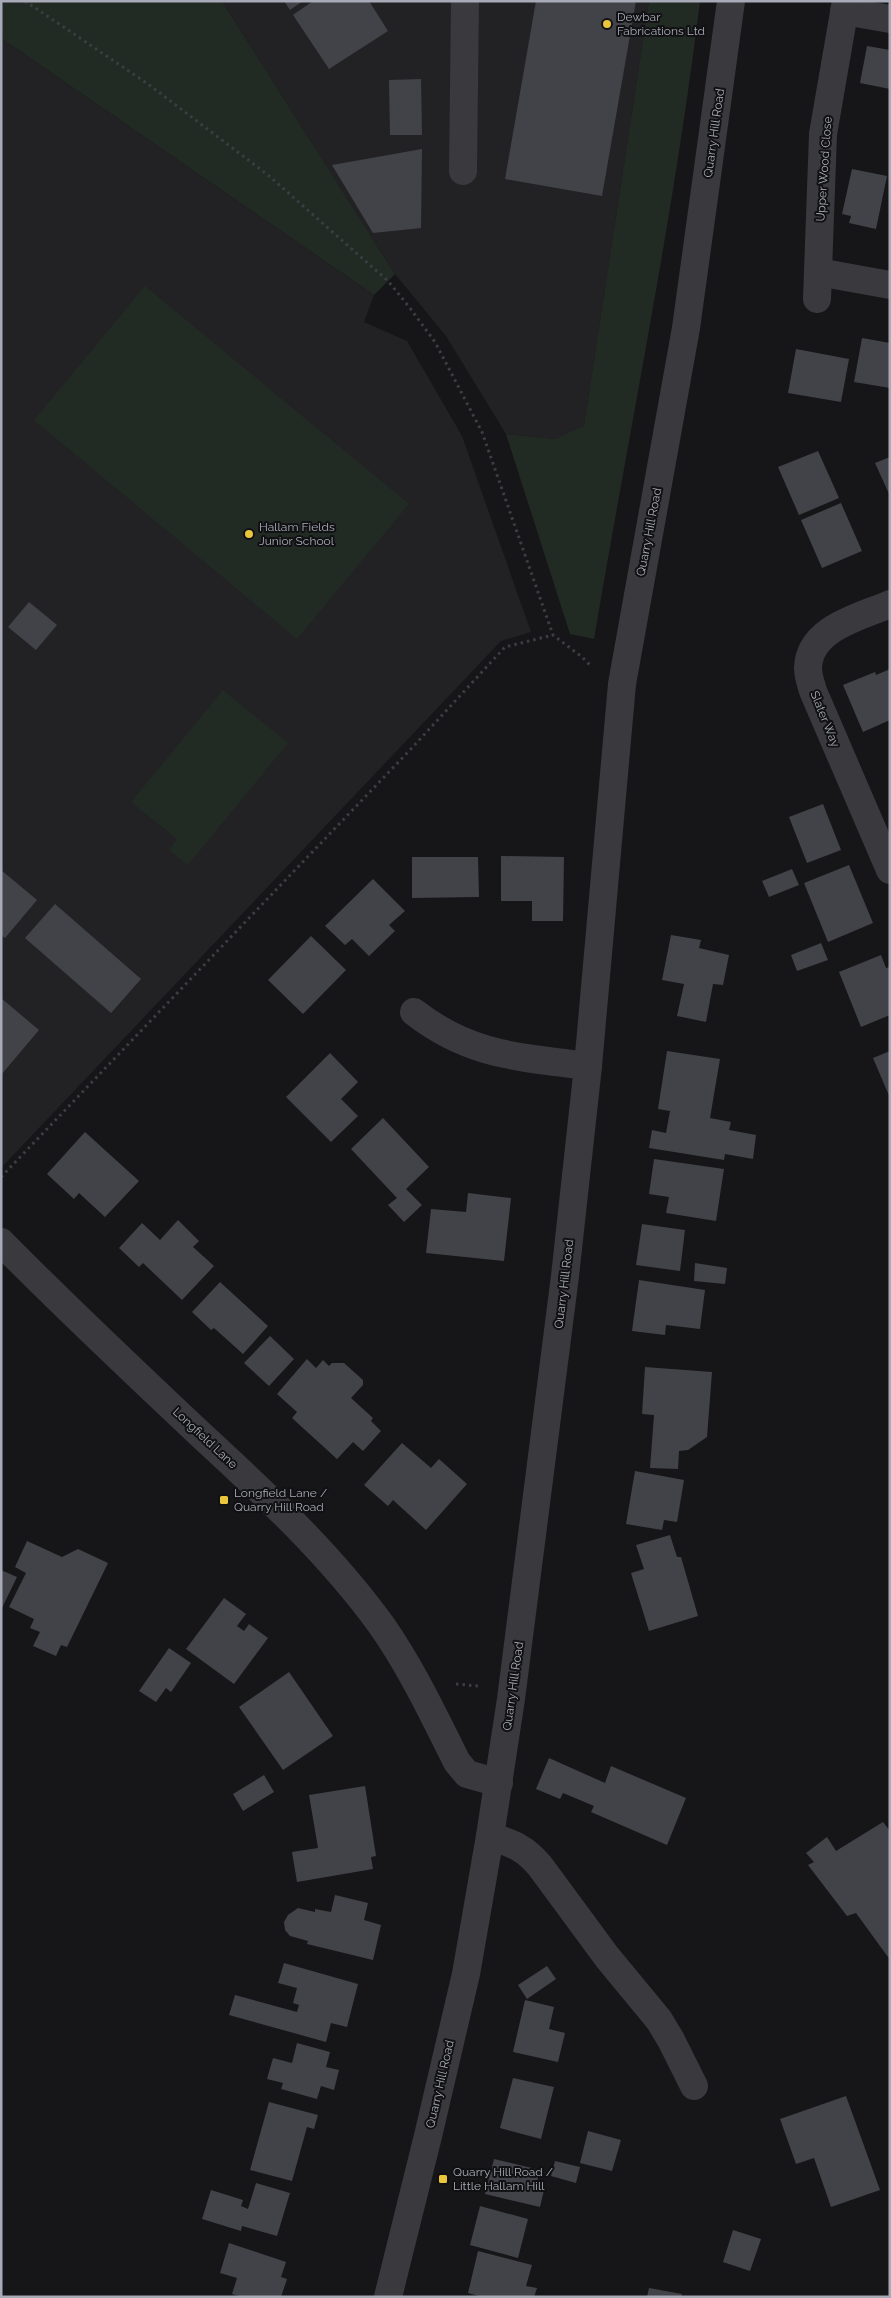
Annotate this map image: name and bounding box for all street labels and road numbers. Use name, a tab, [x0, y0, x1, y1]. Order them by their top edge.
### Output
street label: Quarry Hill Road	[701, 88, 727, 178]
street label: Upper Wood Close	[813, 116, 835, 222]
street label: Quarry Hill Road	[634, 487, 664, 577]
street label: Slater Way	[807, 689, 843, 750]
street label: Quarry Hill Road	[552, 1239, 576, 1329]
street label: Longfield Lane	[170, 1405, 240, 1471]
street label: Quarry Hill Road	[500, 1641, 526, 1731]
street label: Quarry Hill Road	[423, 2039, 457, 2129]

